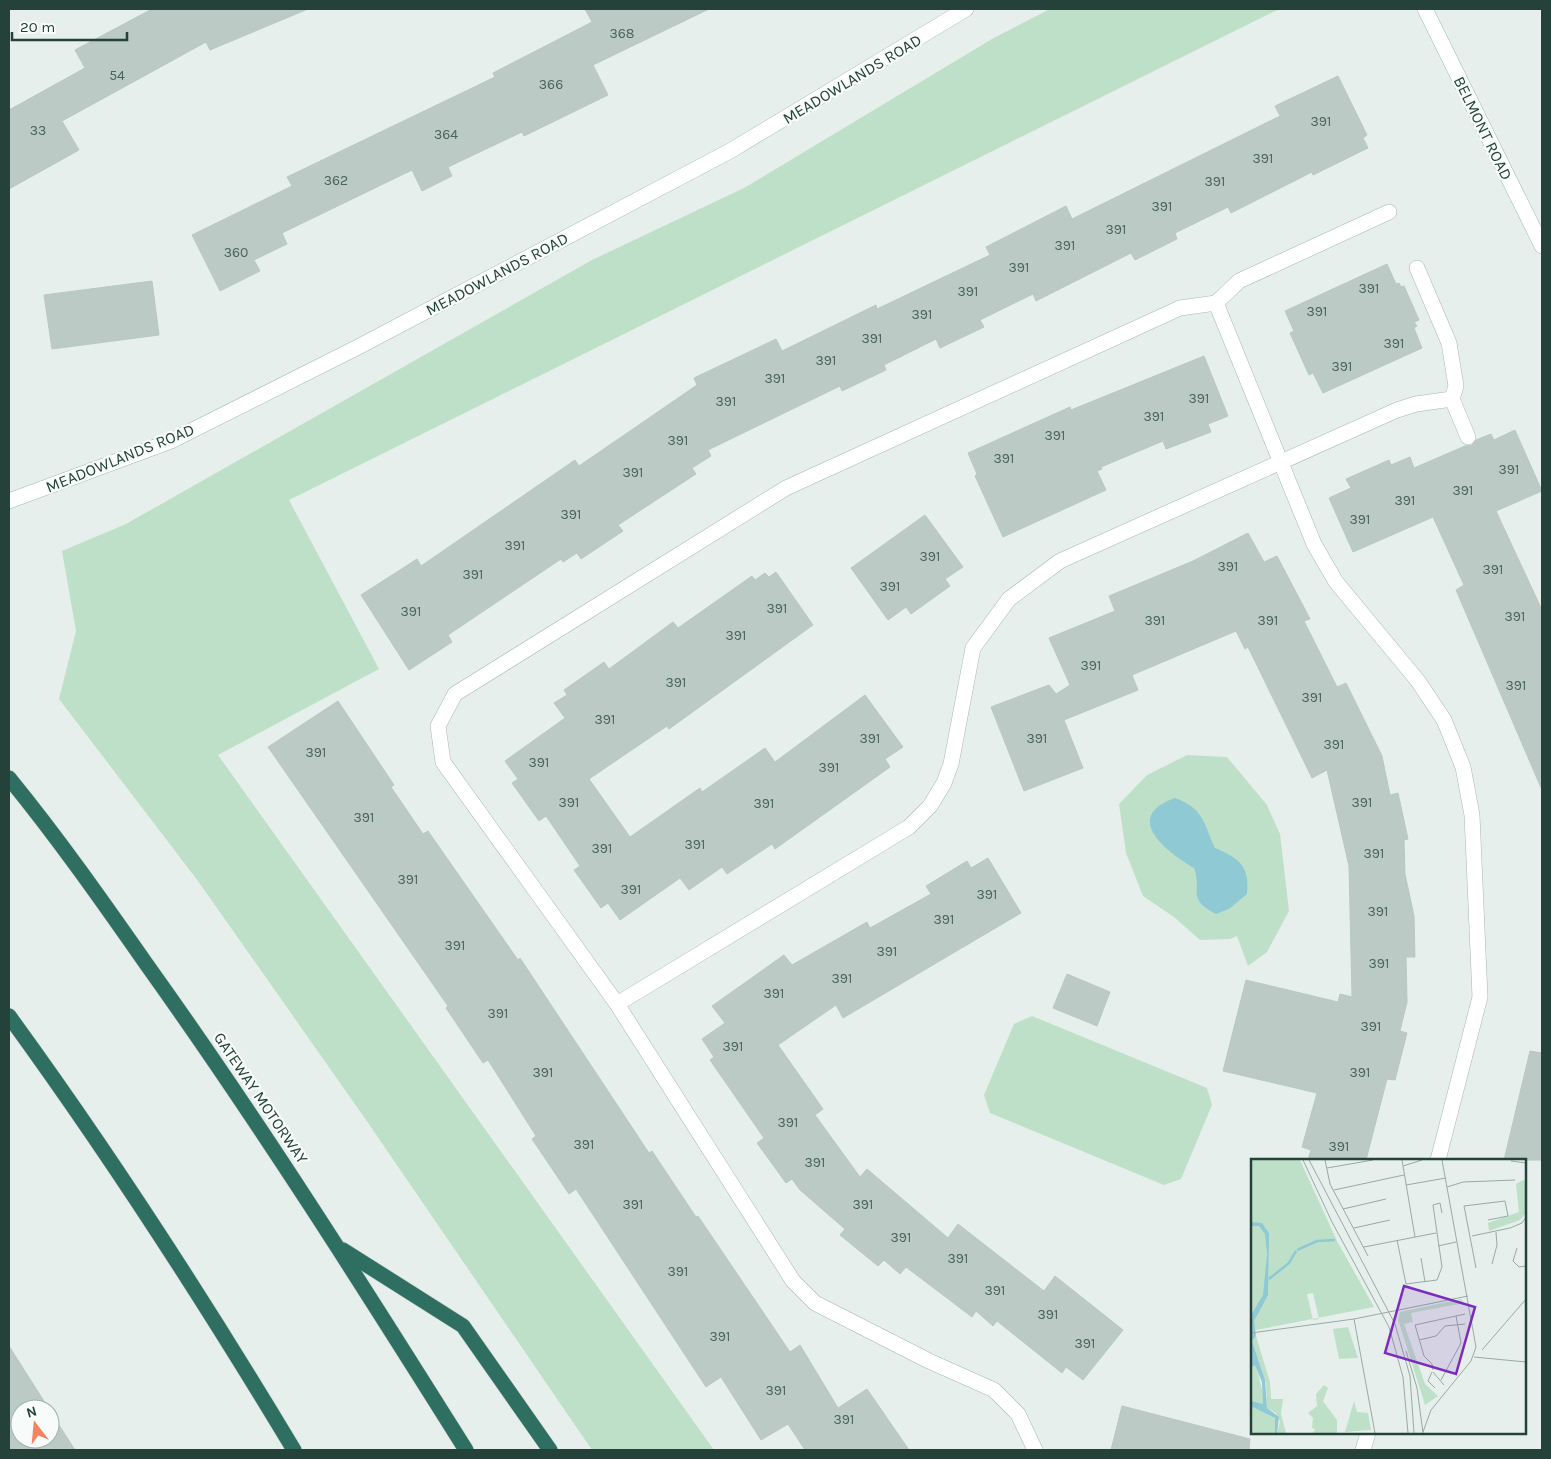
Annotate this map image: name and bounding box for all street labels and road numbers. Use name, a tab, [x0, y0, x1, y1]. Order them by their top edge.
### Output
street label: MEADOWLANDS ROAD	[779, 30, 925, 128]
street label: BELMONT ROAD	[1450, 73, 1516, 183]
street label: MEADOWLANDS ROAD	[423, 228, 571, 320]
street label: MEADOWLANDS ROAD	[43, 420, 197, 496]
street label: GATEWAY MOTORWAY	[210, 1029, 312, 1167]

